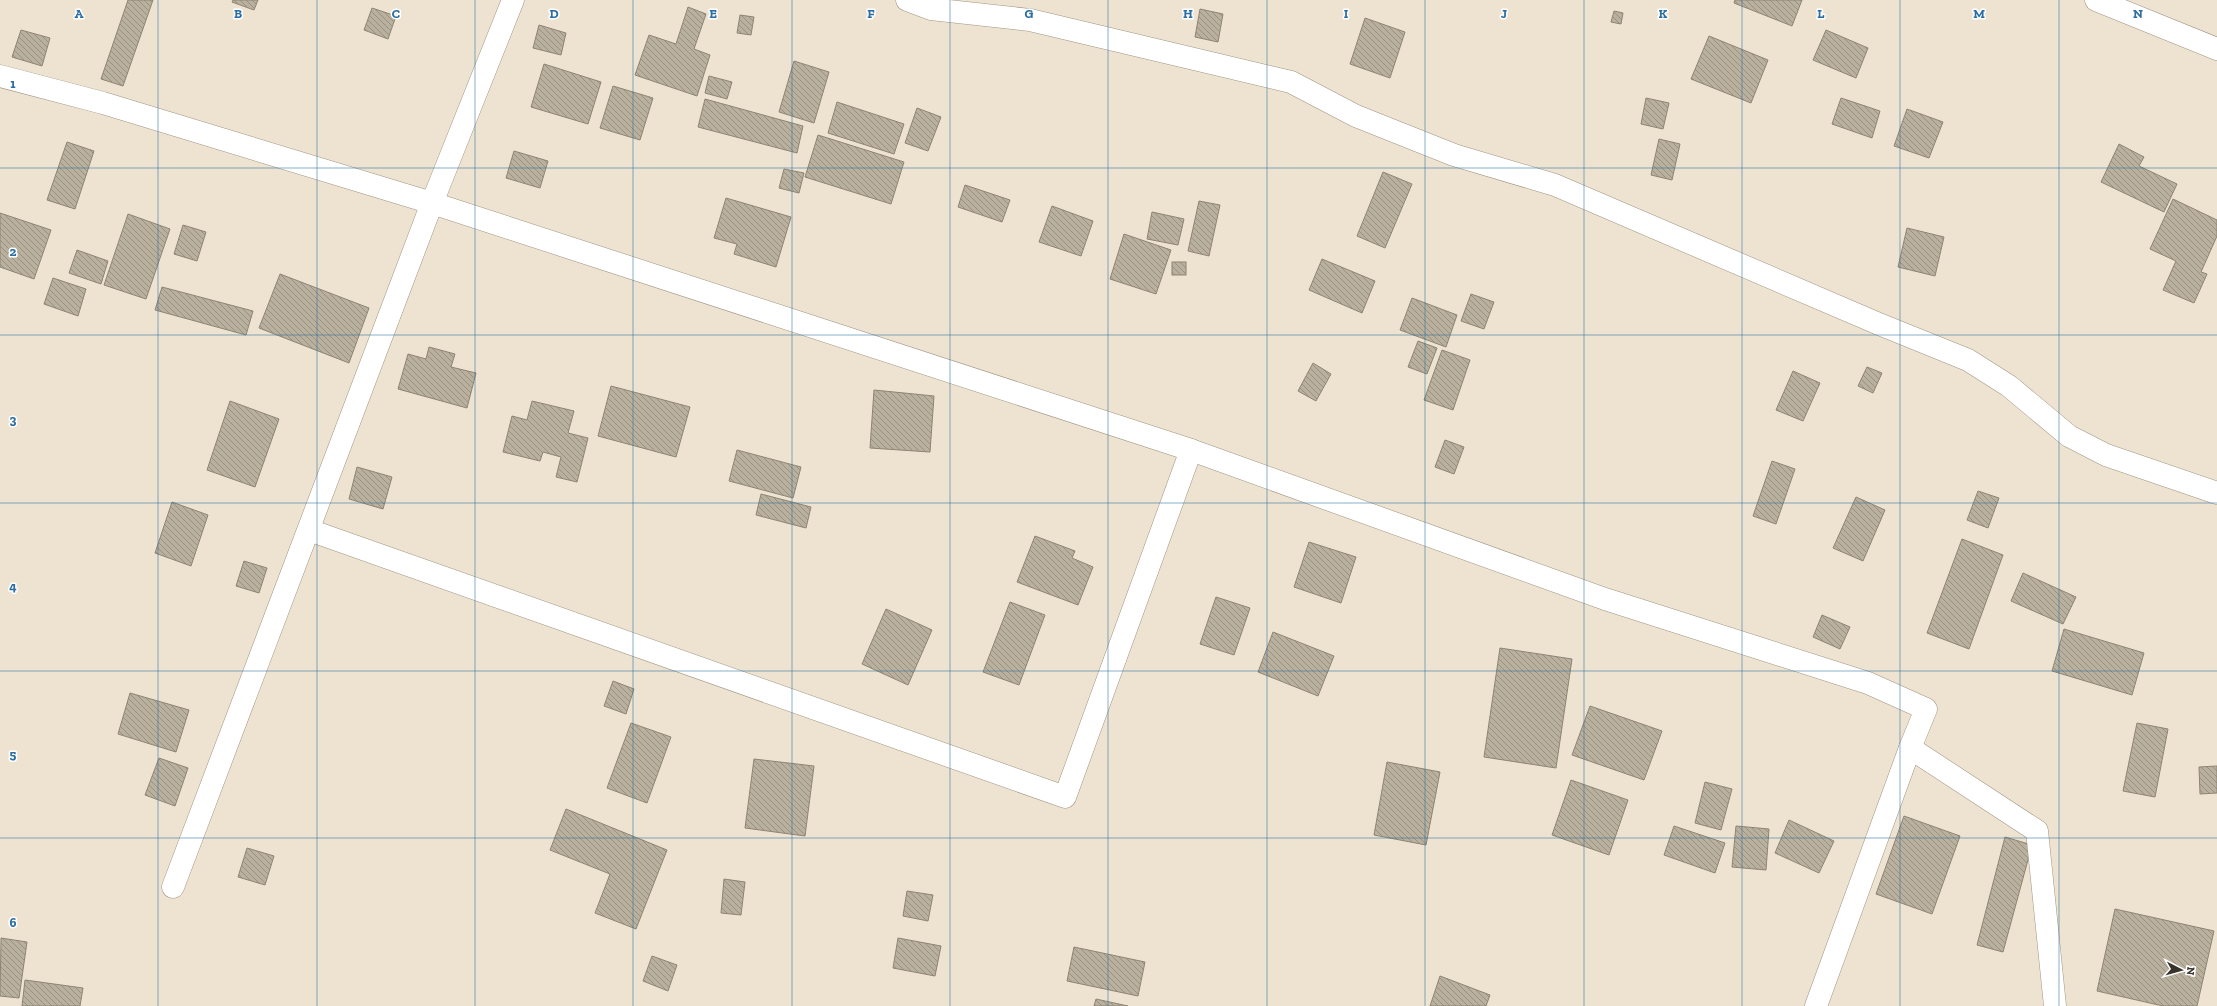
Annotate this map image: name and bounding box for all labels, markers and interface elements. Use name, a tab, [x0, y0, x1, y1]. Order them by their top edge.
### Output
text: A	[75, 6, 84, 21]
text: B	[234, 6, 242, 21]
text: C	[392, 6, 400, 21]
text: D	[549, 6, 559, 21]
text: E	[709, 6, 717, 21]
text: F	[867, 6, 875, 21]
text: G	[1025, 6, 1034, 21]
text: H	[1183, 6, 1193, 21]
text: I	[1344, 6, 1349, 21]
text: J	[1501, 6, 1507, 21]
text: K	[1659, 6, 1668, 21]
text: L	[1817, 6, 1825, 21]
text: M	[1973, 6, 1985, 21]
text: N	[2133, 6, 2143, 21]
text: 1	[10, 76, 16, 91]
text: 2	[10, 244, 17, 259]
text: 3	[10, 412, 17, 427]
text: 4	[9, 579, 17, 594]
text: 5	[10, 747, 17, 762]
text: 6	[10, 915, 17, 930]
north arrow	[2161, 950, 2201, 990]
text: N	[2183, 966, 2197, 976]

